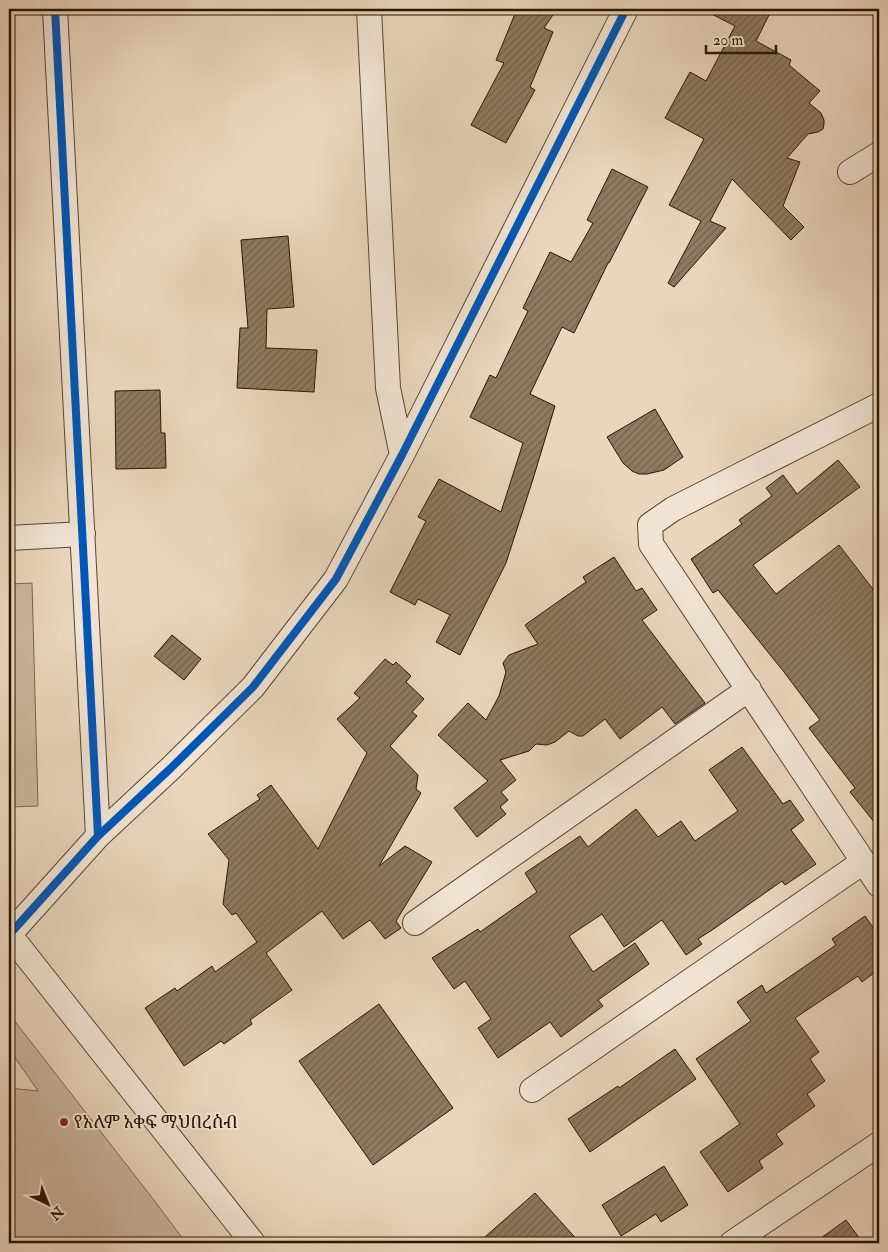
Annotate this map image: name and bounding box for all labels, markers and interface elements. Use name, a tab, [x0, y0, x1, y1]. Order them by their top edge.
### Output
scale bar	[706, 22, 776, 54]
text: 20 m	[713, 31, 743, 50]
place label: የአለም አቀፍ ማህበረስብ	[74, 1111, 238, 1134]
marker: የአለም አቀፍ ማህበረስብ	[58, 1116, 70, 1128]
north arrow	[22, 1180, 72, 1230]
text: N	[46, 1202, 68, 1224]

